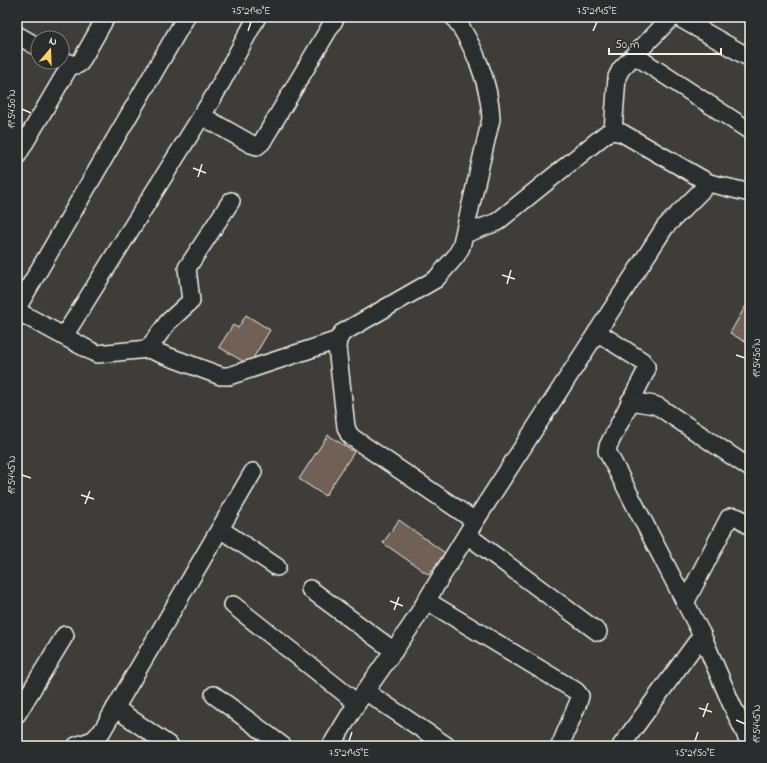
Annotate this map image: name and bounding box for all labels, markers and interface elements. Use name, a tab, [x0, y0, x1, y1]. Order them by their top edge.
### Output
text: 75°21'40"E	[232, 4, 270, 19]
text: 75°21'45"E	[577, 4, 617, 19]
north arrow	[30, 30, 70, 70]
scale bar	[609, 30, 721, 56]
text: N	[47, 33, 59, 50]
text: 50 m	[615, 36, 639, 54]
text: 19°54'50"N	[5, 89, 20, 128]
text: 19°54'50"N	[750, 338, 765, 377]
text: 19°54'45"N	[5, 455, 20, 494]
text: 19°54'45"N	[750, 704, 765, 743]
text: 75°21'45"E	[329, 746, 369, 761]
text: 75°21'50"E	[675, 746, 715, 761]

